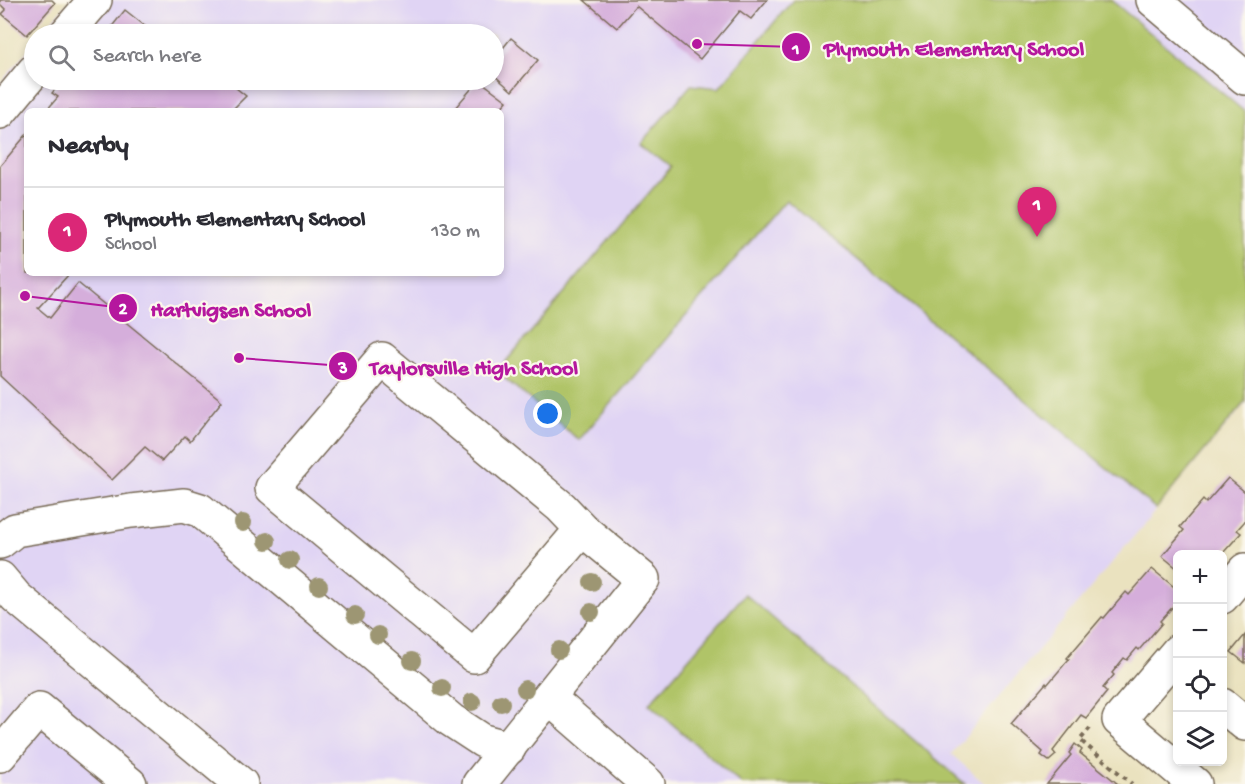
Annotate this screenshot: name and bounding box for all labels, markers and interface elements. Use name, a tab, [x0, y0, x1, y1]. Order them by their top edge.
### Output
search box	[24, 24, 504, 90]
callout: Plymouth Elementary School	[781, 27, 1096, 67]
text: Plymouth Elementary School	[823, 38, 1085, 64]
text: 1	[791, 40, 800, 61]
icon: search	[45, 41, 78, 74]
text: Search here	[93, 44, 201, 70]
text: Nearby	[48, 132, 129, 163]
pin: 1	[1018, 188, 1056, 237]
text: Plymouth Elementary School	[105, 208, 366, 234]
text: 1	[63, 221, 72, 244]
text: 130 m	[431, 221, 480, 244]
text: School	[105, 234, 157, 257]
callout: Hartvigsen School	[108, 288, 323, 328]
text: Hartvigsen School	[151, 299, 312, 325]
text: 2	[119, 300, 128, 321]
callout: Taylorsville High School	[328, 346, 590, 386]
text: Taylorsville High School	[368, 357, 578, 383]
text: 3	[337, 359, 348, 380]
your location	[533, 399, 562, 428]
map controls	[1173, 550, 1227, 766]
button: +	[1173, 550, 1227, 604]
button: −	[1173, 604, 1227, 658]
button: locate	[1173, 658, 1227, 712]
button: layers	[1173, 712, 1227, 766]

